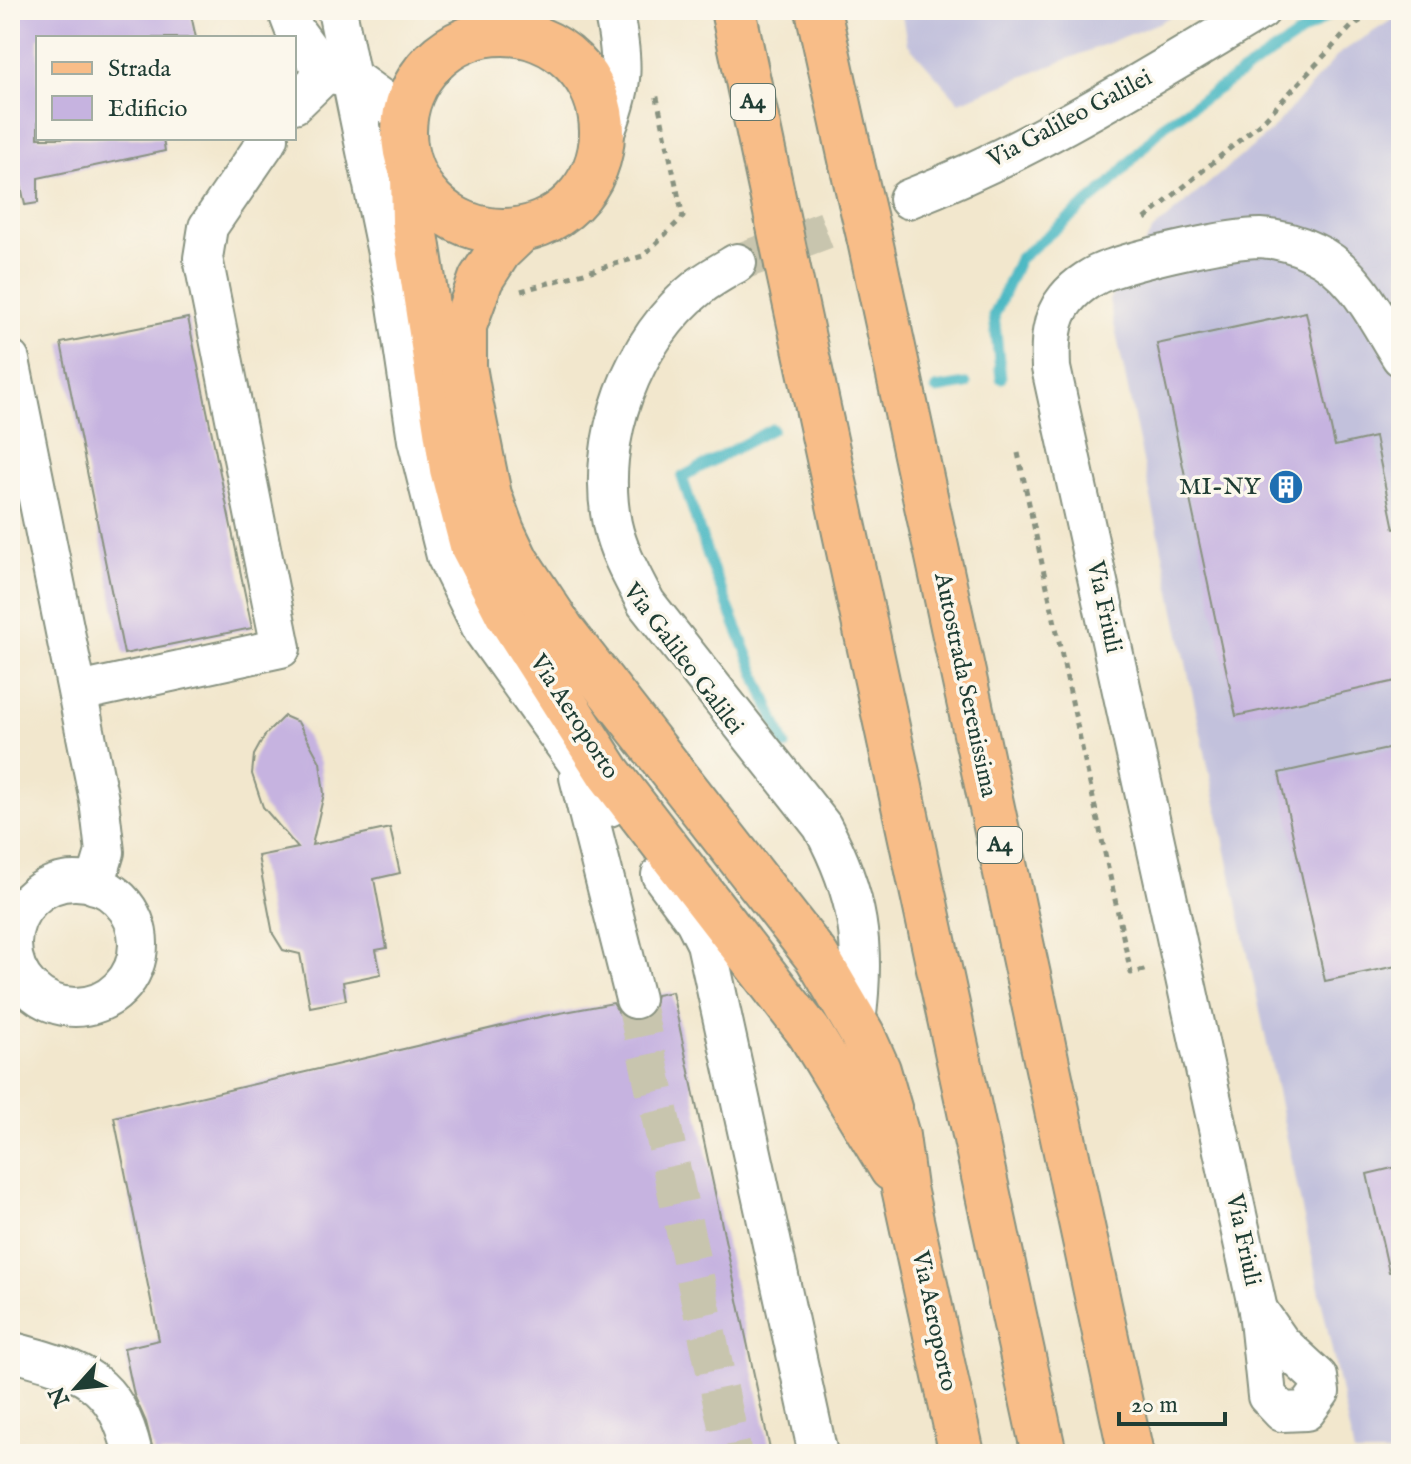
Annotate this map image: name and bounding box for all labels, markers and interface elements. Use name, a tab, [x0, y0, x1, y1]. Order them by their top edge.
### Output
legend	[36, 36, 296, 140]
text: Strada	[108, 54, 172, 85]
street label: Via Galileo Galilei	[981, 63, 1158, 176]
road number: A4	[731, 84, 775, 120]
text: Edificio	[108, 94, 187, 125]
building icon: MI-NY	[1267, 468, 1305, 506]
place label: MI-NY	[1179, 472, 1262, 503]
street label: Via Friuli	[1079, 557, 1129, 656]
street label: Autostrada Serenissima	[926, 569, 1004, 801]
street label: Via Galileo Galilei	[615, 576, 750, 741]
street label: Via Aeroporto	[522, 648, 626, 785]
road number: A4	[978, 827, 1022, 863]
street label: Via Friuli	[1218, 1190, 1268, 1289]
street label: Via Aeroporto	[904, 1247, 964, 1394]
north arrow	[36, 1348, 116, 1428]
scale bar	[1119, 1376, 1225, 1426]
text: N	[43, 1381, 77, 1412]
text: 20 m	[1131, 1390, 1178, 1421]

